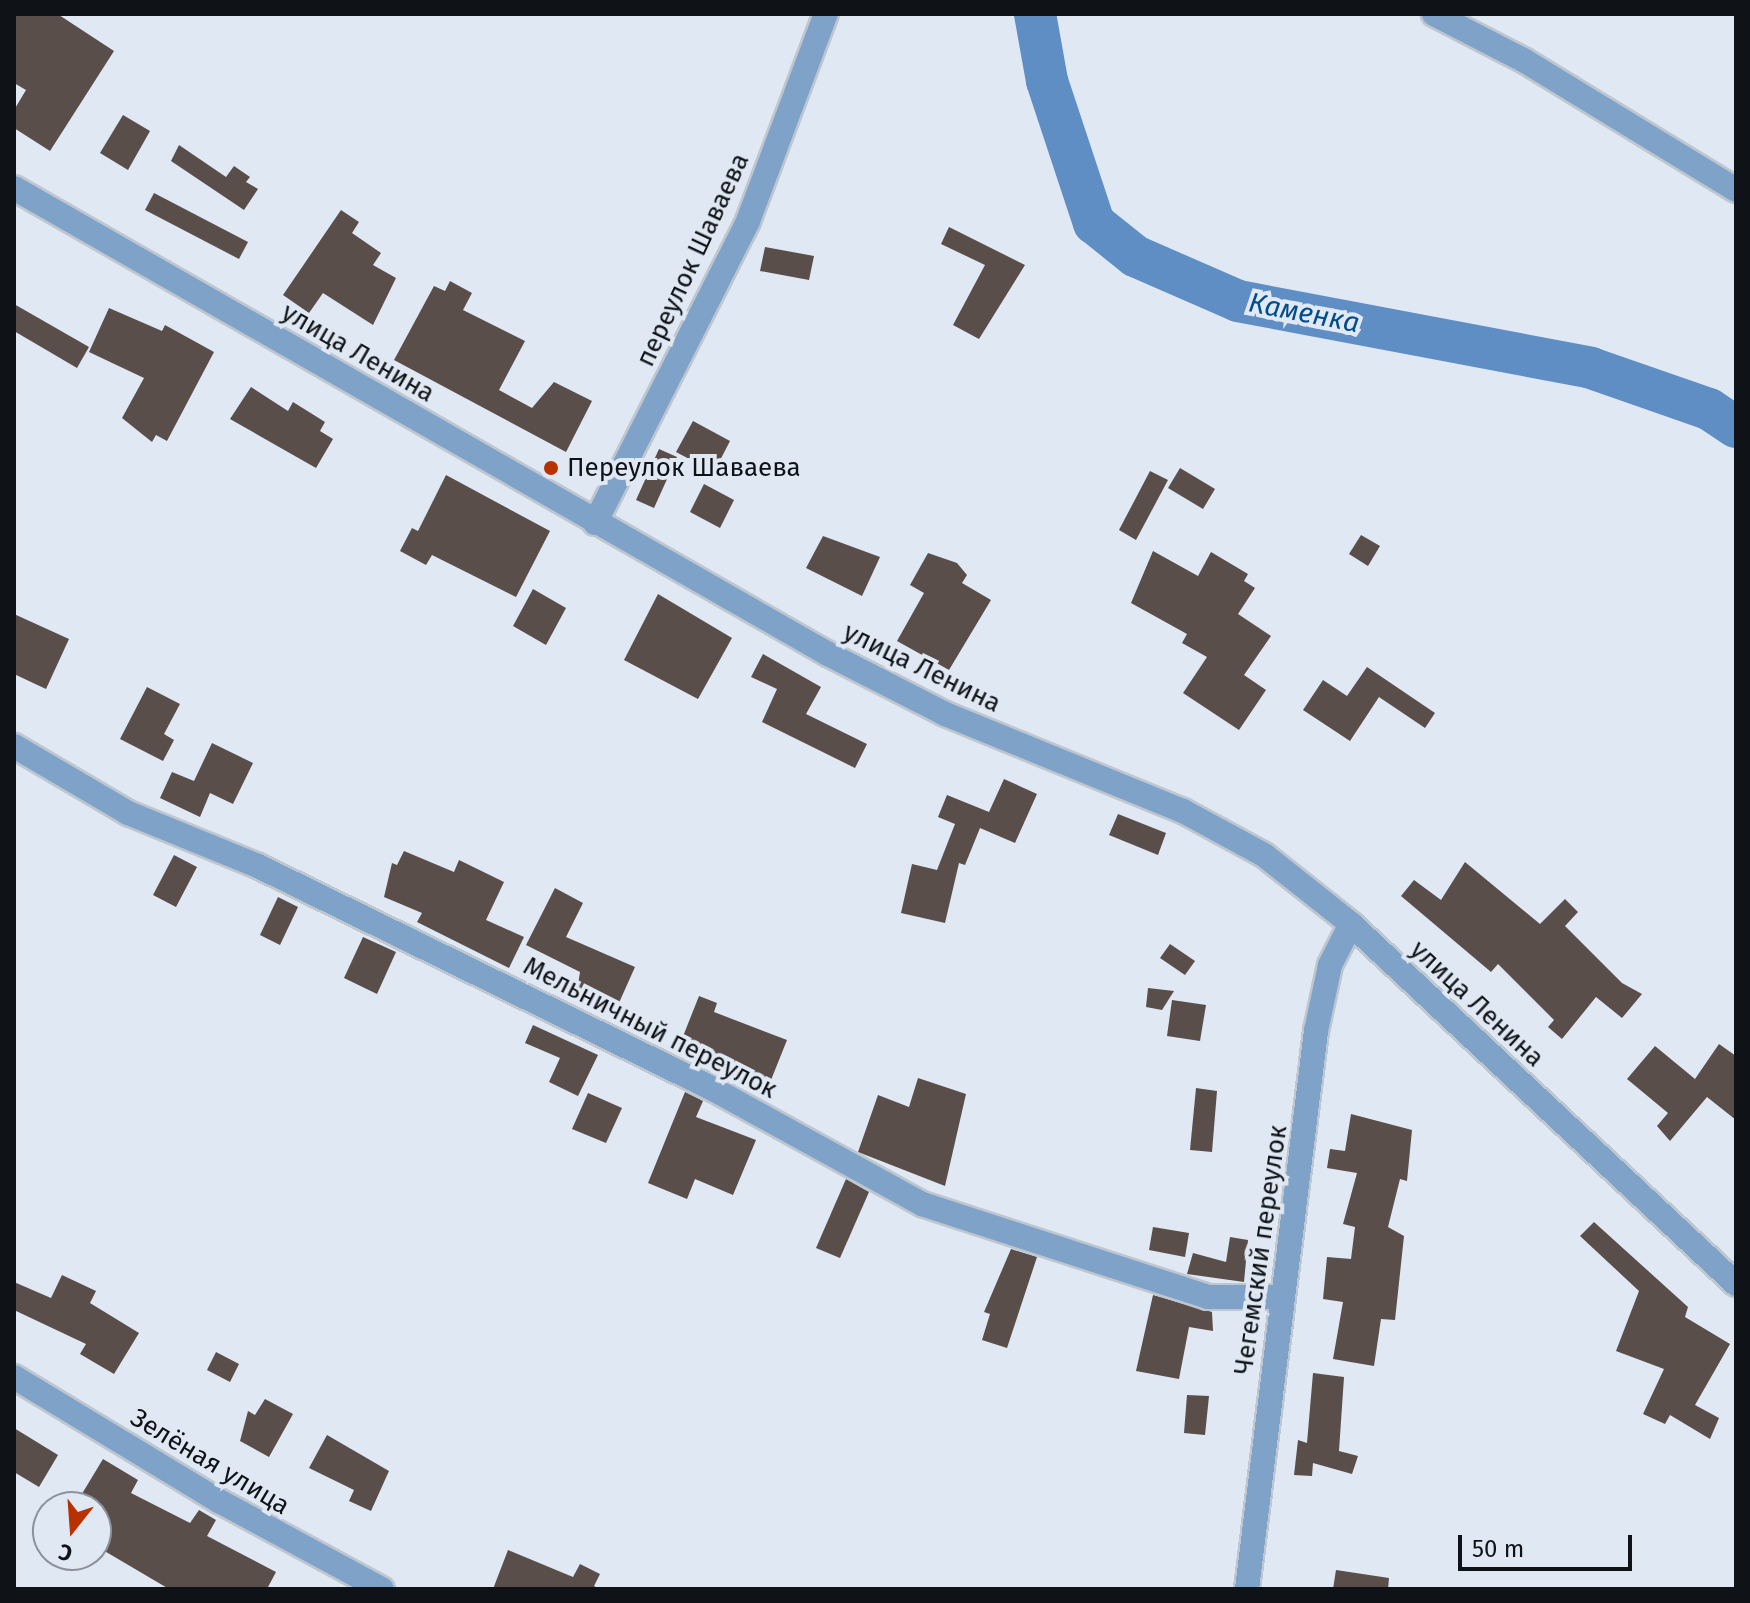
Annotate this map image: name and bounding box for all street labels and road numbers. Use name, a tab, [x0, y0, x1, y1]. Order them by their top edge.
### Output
street label: переулок Шаваева	[630, 148, 756, 372]
street label: улица Ленина	[276, 297, 440, 409]
street label: улица Ленина	[838, 616, 1006, 720]
street label: улица Ленина	[1404, 934, 1550, 1074]
street label: Мельничный переулок	[518, 951, 782, 1105]
street label: Чегемский переулок	[1228, 1123, 1294, 1377]
street label: Зелёная улица	[125, 1402, 295, 1522]

